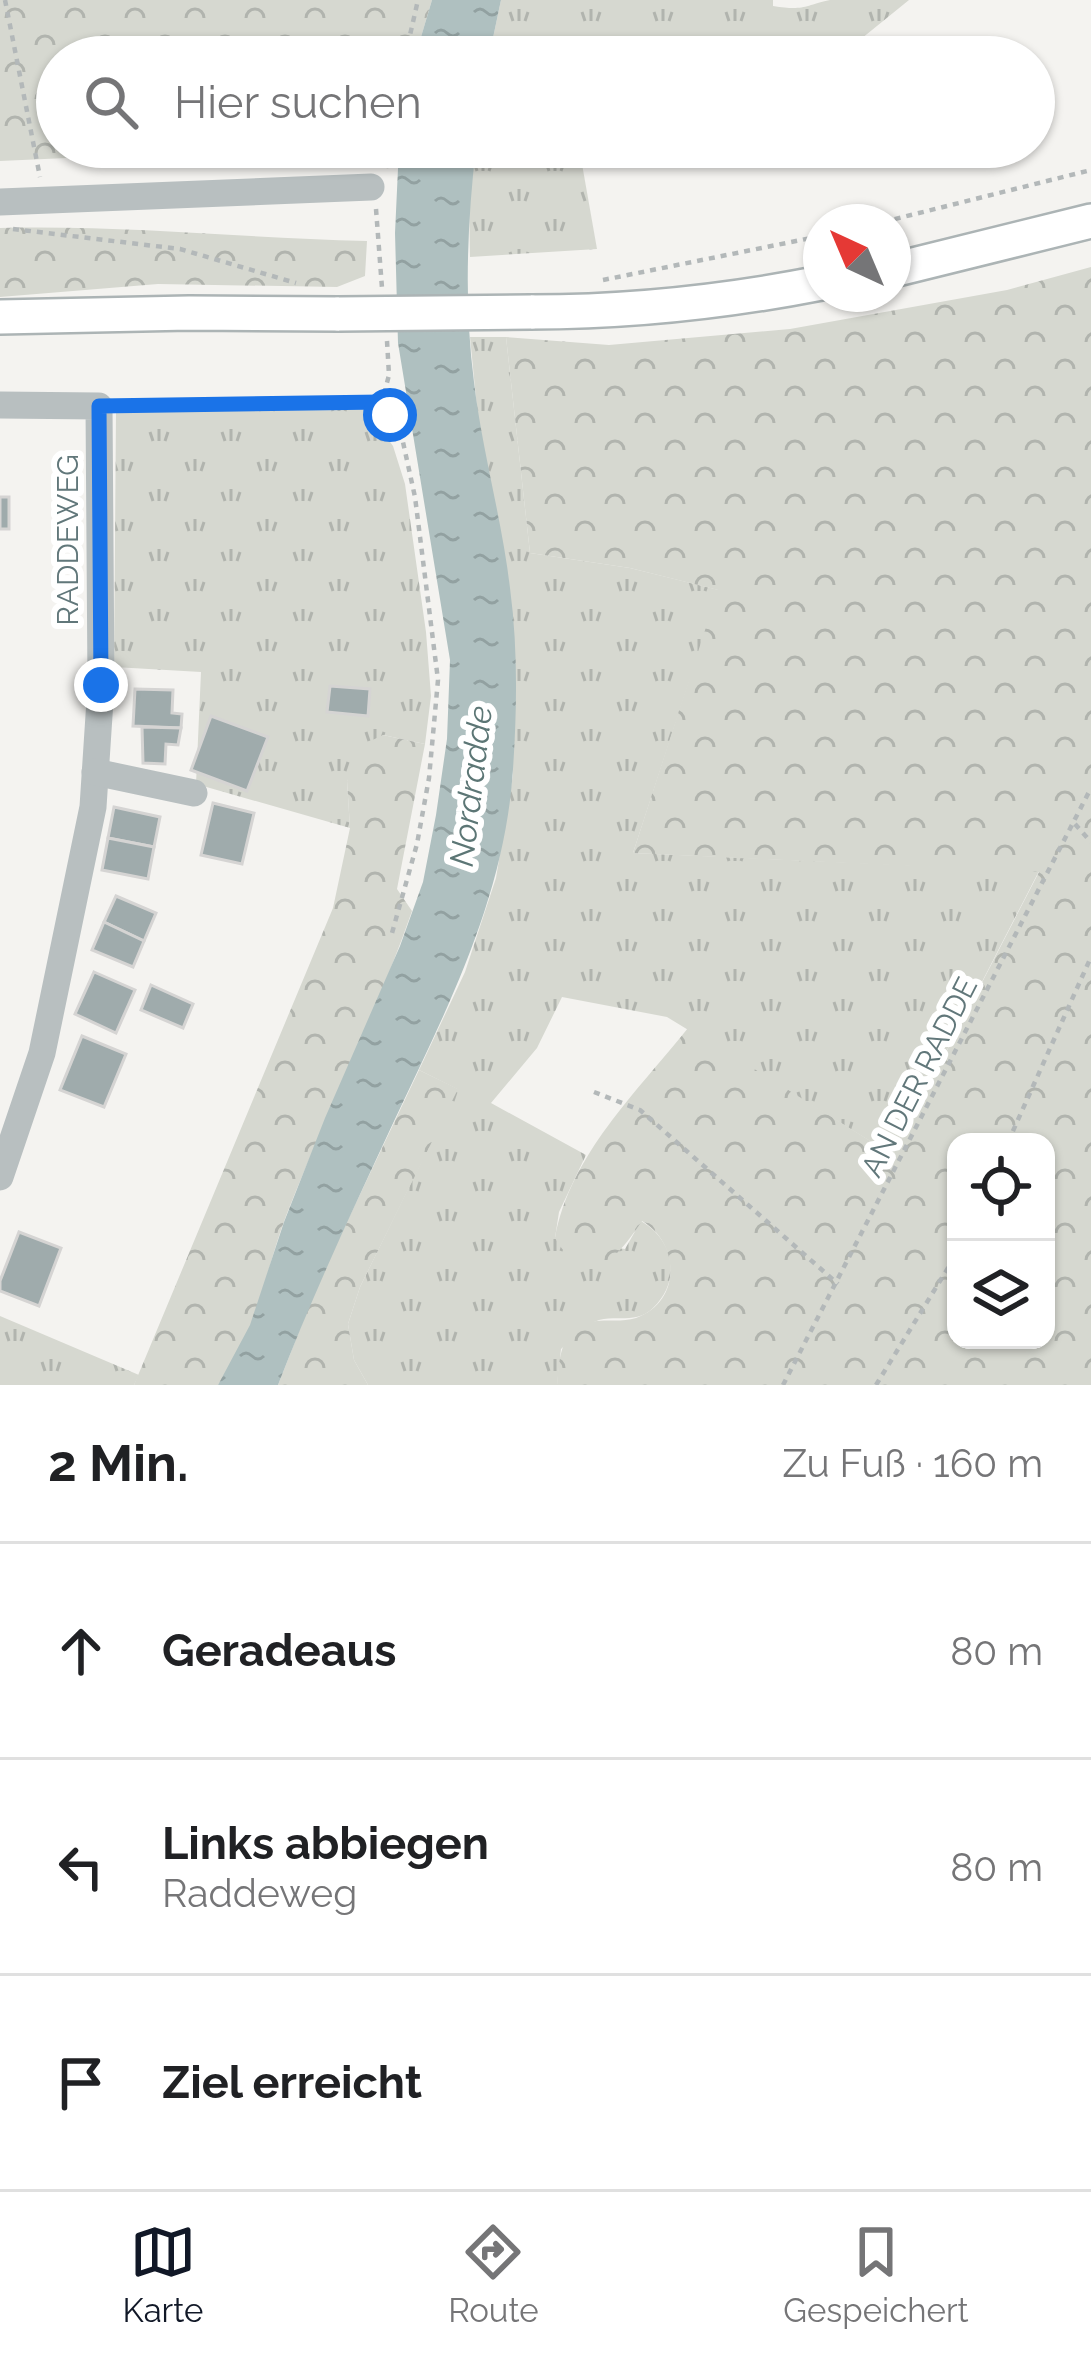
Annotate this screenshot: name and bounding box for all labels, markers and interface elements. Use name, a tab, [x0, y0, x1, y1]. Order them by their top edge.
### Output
search box	[36, 36, 1055, 168]
icon: search	[78, 69, 144, 135]
text: Hier suchen	[174, 76, 422, 129]
north arrow	[803, 204, 911, 312]
route start	[363, 388, 417, 442]
street label: RADDEWEG	[50, 454, 85, 626]
route end	[74, 658, 128, 712]
water label: Nordradde	[442, 704, 500, 868]
street label: AN DER RADDE	[854, 971, 984, 1183]
map controls	[947, 1133, 1055, 1349]
button: locate	[947, 1133, 1055, 1241]
button: layers	[947, 1241, 1055, 1349]
text: 2 Min.	[48, 1433, 188, 1493]
text: Zu Fuß · 160 m	[782, 1440, 1043, 1486]
icon: ahead	[48, 1618, 114, 1684]
text: Geradeaus	[162, 1624, 397, 1677]
text: 80 m	[950, 1628, 1043, 1674]
text: Links abbiegen	[162, 1817, 489, 1870]
icon: left	[48, 1834, 114, 1900]
text: 80 m	[950, 1844, 1043, 1890]
text: Raddeweg	[162, 1870, 357, 1916]
icon: arrive	[48, 2050, 114, 2116]
text: Ziel erreicht	[162, 2056, 422, 2109]
tab: Karte	[122, 2219, 203, 2330]
tab: Route	[448, 2219, 539, 2330]
tab: Gespeichert	[783, 2219, 969, 2330]

